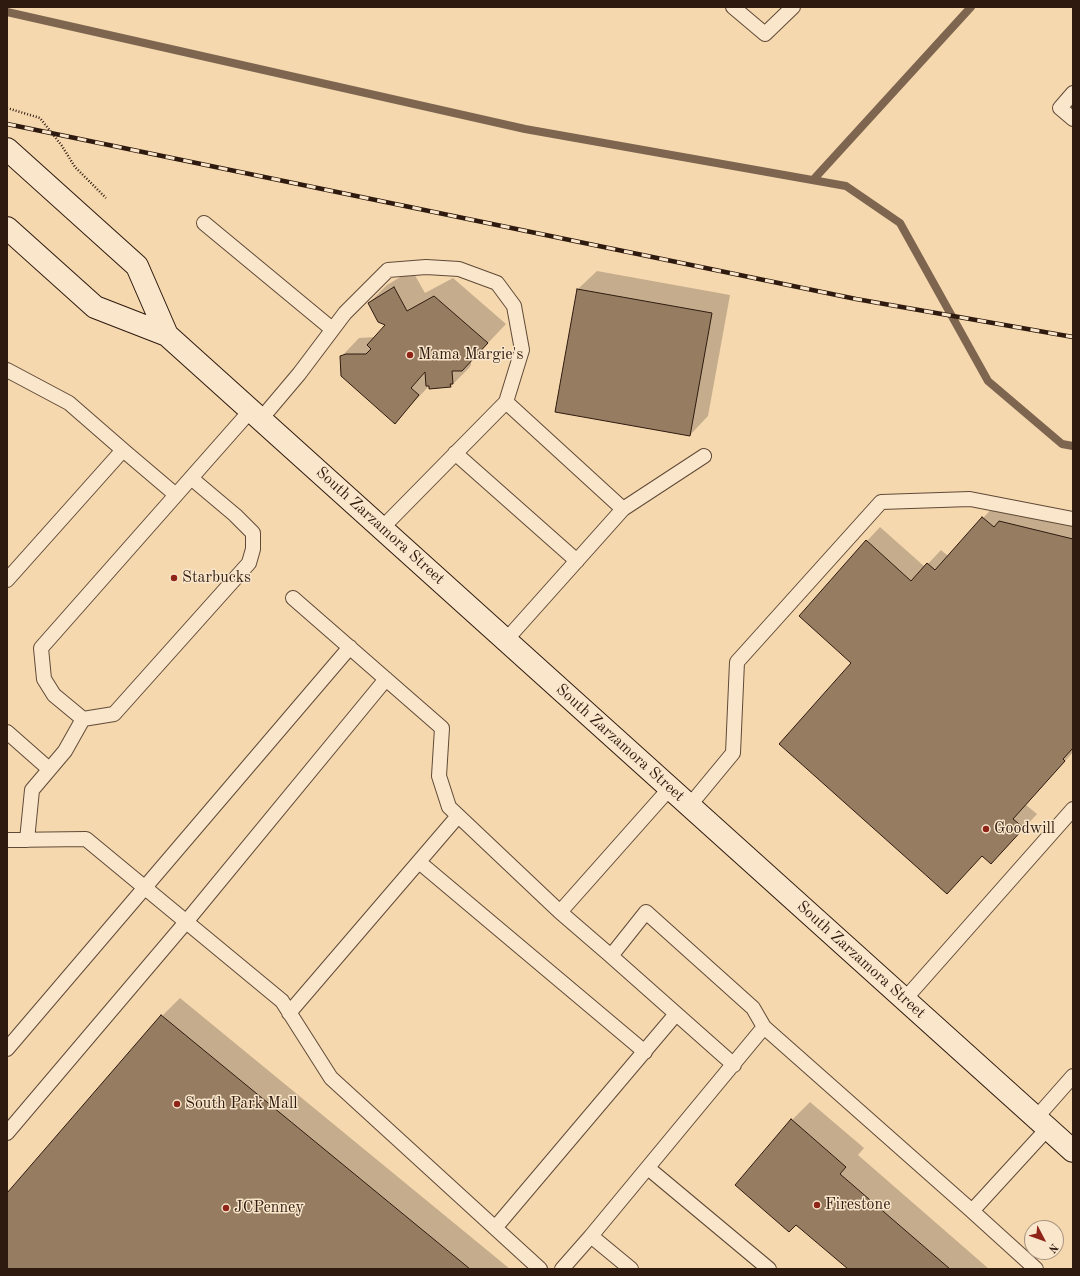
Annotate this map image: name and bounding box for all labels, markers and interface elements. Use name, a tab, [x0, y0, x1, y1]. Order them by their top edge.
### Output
place label: Mama Margie's	[418, 345, 523, 365]
marker: Mama Margie's	[405, 350, 415, 360]
street label: South Zarzamora Street	[312, 463, 448, 589]
place label: Starbucks	[182, 568, 251, 588]
marker: Starbucks	[169, 573, 179, 583]
street label: South Zarzamora Street	[552, 680, 688, 806]
place label: Goodwill	[994, 819, 1055, 839]
marker: Goodwill	[981, 824, 991, 834]
street label: South Zarzamora Street	[793, 897, 929, 1023]
place label: South Park Mall	[185, 1094, 298, 1114]
marker: South Park Mall	[172, 1099, 182, 1109]
place label: Firestone	[825, 1195, 891, 1215]
place label: JCPenney	[234, 1198, 304, 1218]
marker: Firestone	[812, 1200, 822, 1210]
marker: JCPenney	[221, 1203, 231, 1213]
north arrow	[1024, 1220, 1064, 1260]
text: N	[1046, 1241, 1060, 1254]

